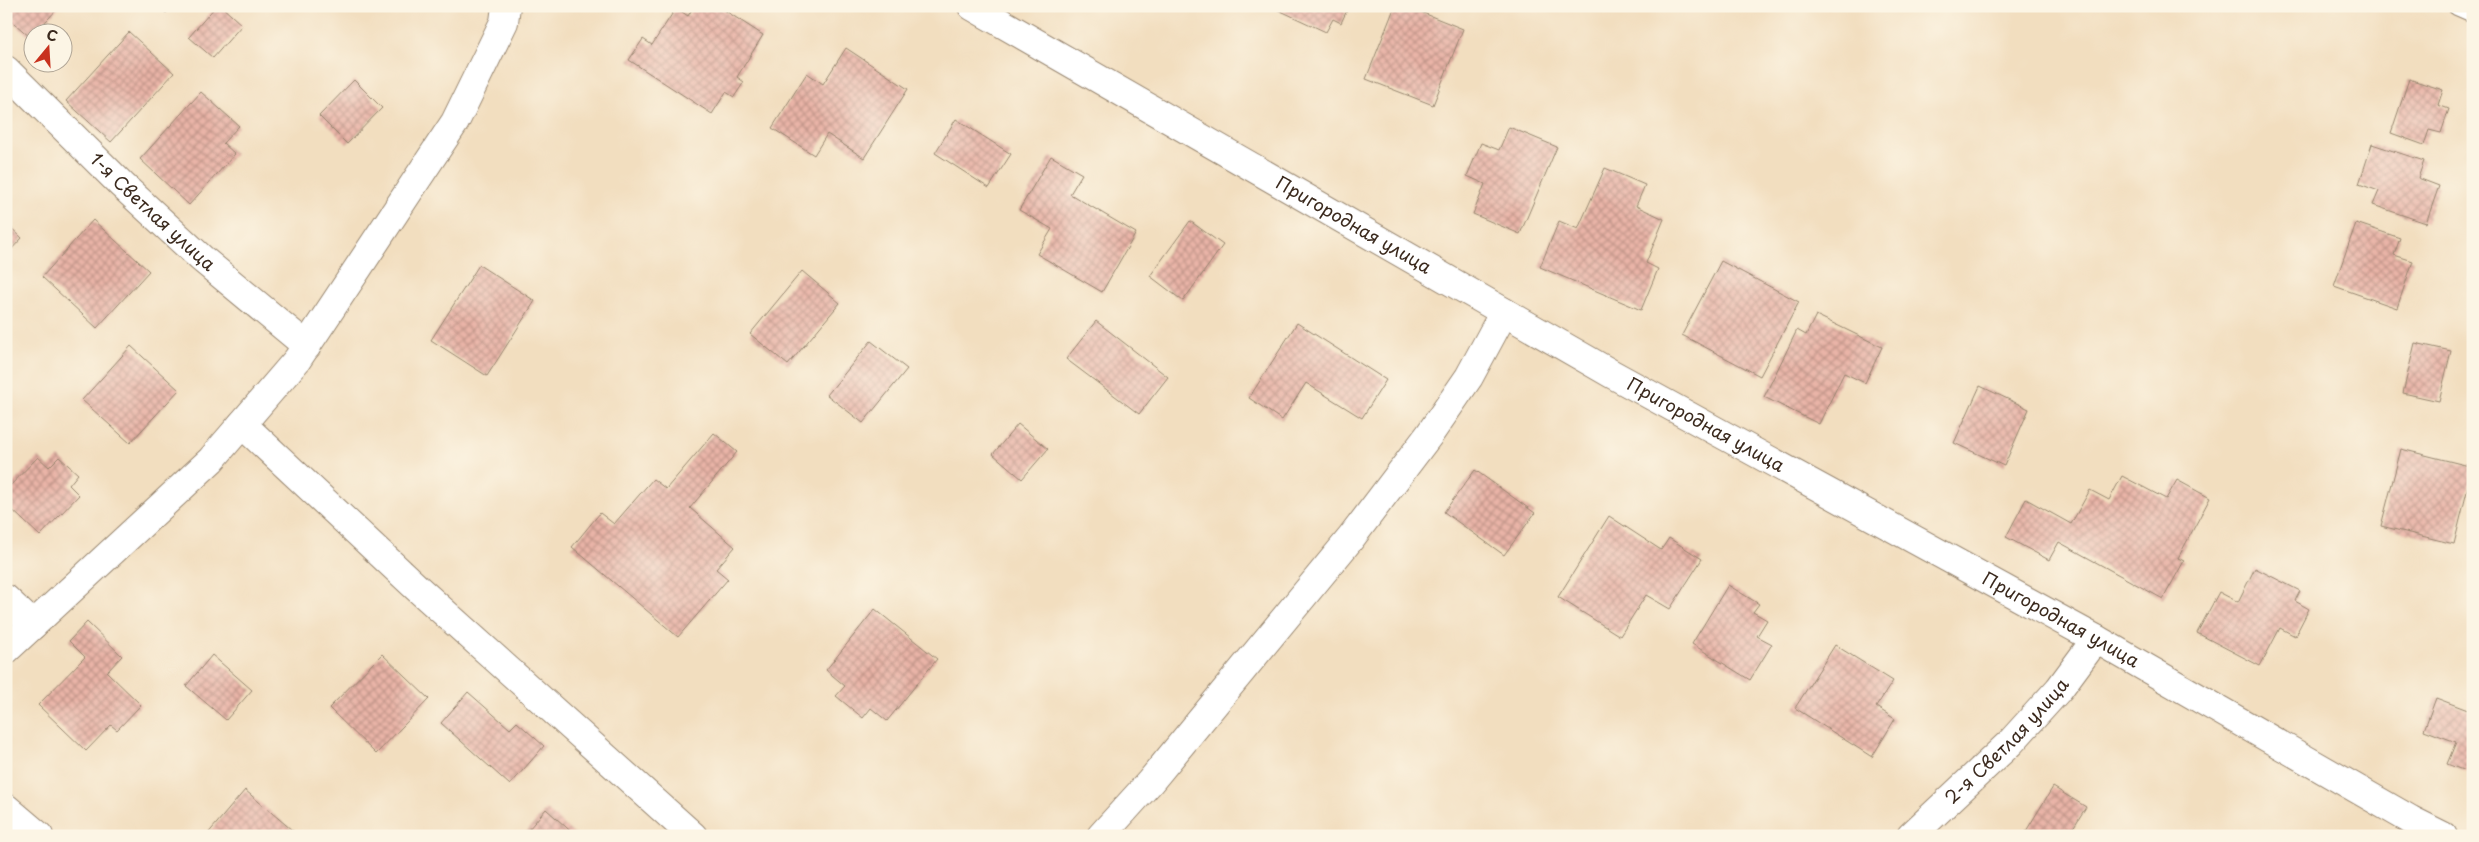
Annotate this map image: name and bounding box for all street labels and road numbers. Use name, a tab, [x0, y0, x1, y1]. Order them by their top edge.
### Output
street label: 1-я Светлая улица	[84, 145, 222, 277]
street label: Пригородная улица	[1271, 168, 1438, 280]
street label: Пригородная улица	[1623, 370, 1791, 478]
street label: Пригородная улица	[1978, 564, 2146, 674]
street label: 2-я Светлая улица	[1938, 671, 2075, 810]

